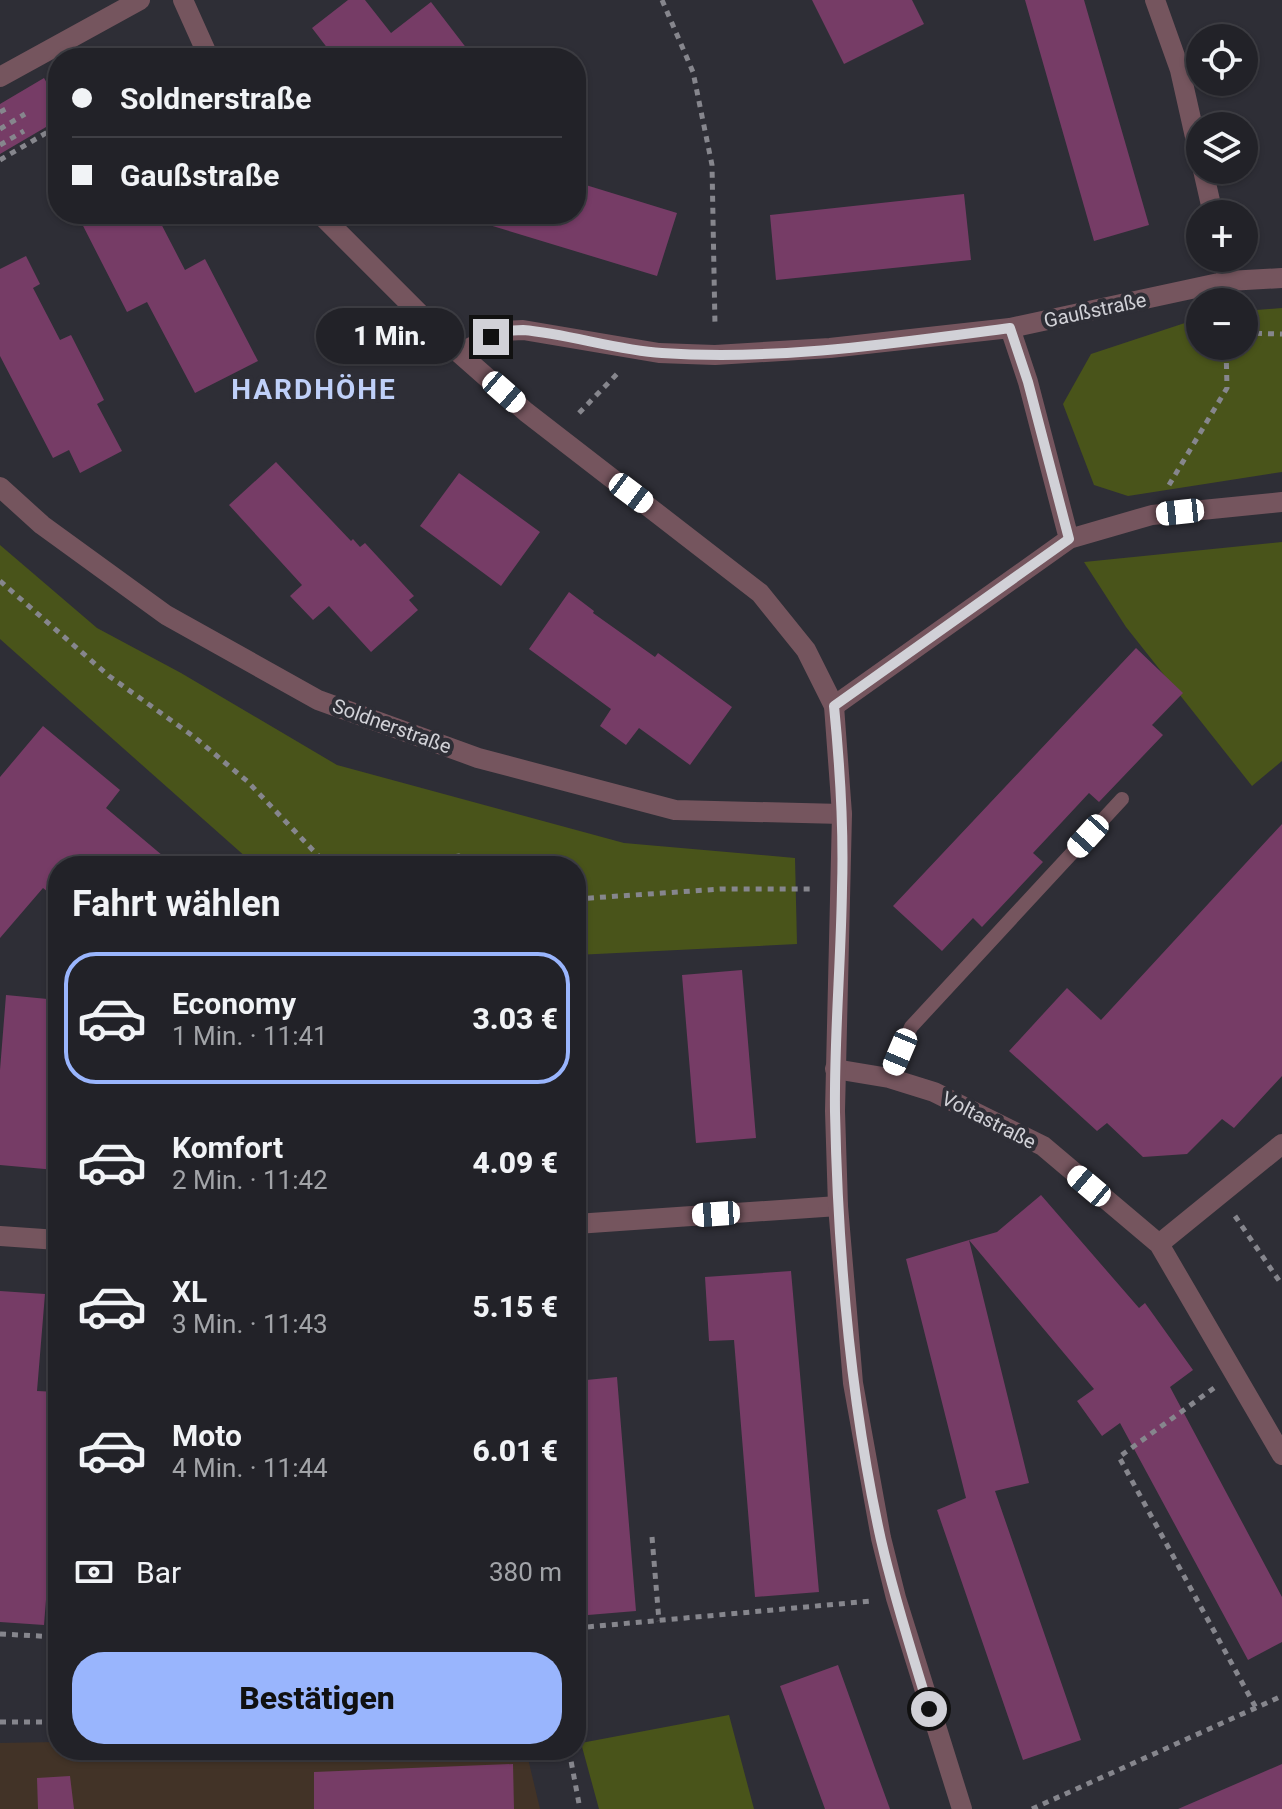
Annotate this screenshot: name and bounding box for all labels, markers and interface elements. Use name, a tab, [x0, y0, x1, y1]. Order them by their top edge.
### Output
map controls	[1186, 24, 1258, 360]
button: locate	[1186, 24, 1258, 96]
text: Soldnerstraße	[120, 81, 312, 116]
button: layers	[1186, 112, 1258, 184]
text: Gaußstraße	[120, 158, 280, 193]
button: +	[1186, 200, 1258, 272]
street label: Gaußstraße	[1042, 287, 1148, 333]
button: −	[1186, 288, 1258, 360]
callout: 1 Min.	[315, 309, 463, 365]
route end	[473, 319, 509, 355]
text: 1 Min.	[353, 321, 427, 351]
car	[478, 367, 530, 417]
district label: HARDHÖHE	[231, 373, 397, 406]
car	[605, 469, 657, 517]
car	[1155, 498, 1205, 526]
street label: Soldnerstraße	[329, 693, 455, 759]
car	[1063, 810, 1113, 862]
text: Fahrt wählen	[72, 883, 281, 925]
icon: car	[76, 982, 148, 1054]
text: Economy	[172, 986, 296, 1021]
text: 3.03 €	[472, 1001, 558, 1036]
text: 1 Min. · 11:41	[172, 1021, 328, 1051]
car	[880, 1025, 920, 1079]
street label: Voltastraße	[938, 1086, 1040, 1154]
icon: car	[76, 1126, 148, 1198]
text: Komfort	[172, 1130, 283, 1165]
text: 4.09 €	[472, 1145, 558, 1180]
car	[1063, 1161, 1115, 1211]
text: 2 Min. · 11:42	[172, 1165, 328, 1195]
car	[691, 1200, 741, 1228]
icon: car	[76, 1270, 148, 1342]
text: XL	[172, 1274, 207, 1309]
text: 5.15 €	[472, 1289, 558, 1324]
text: 3 Min. · 11:43	[172, 1309, 328, 1339]
icon: car	[76, 1414, 148, 1486]
text: Moto	[172, 1418, 242, 1453]
text: 6.01 €	[472, 1433, 558, 1468]
text: 4 Min. · 11:44	[172, 1453, 328, 1483]
icon: cash	[72, 1550, 116, 1594]
text: Bar	[136, 1555, 181, 1590]
text: 380 m	[489, 1557, 562, 1587]
button: Bestätigen	[72, 1652, 562, 1744]
route start	[911, 1691, 947, 1727]

